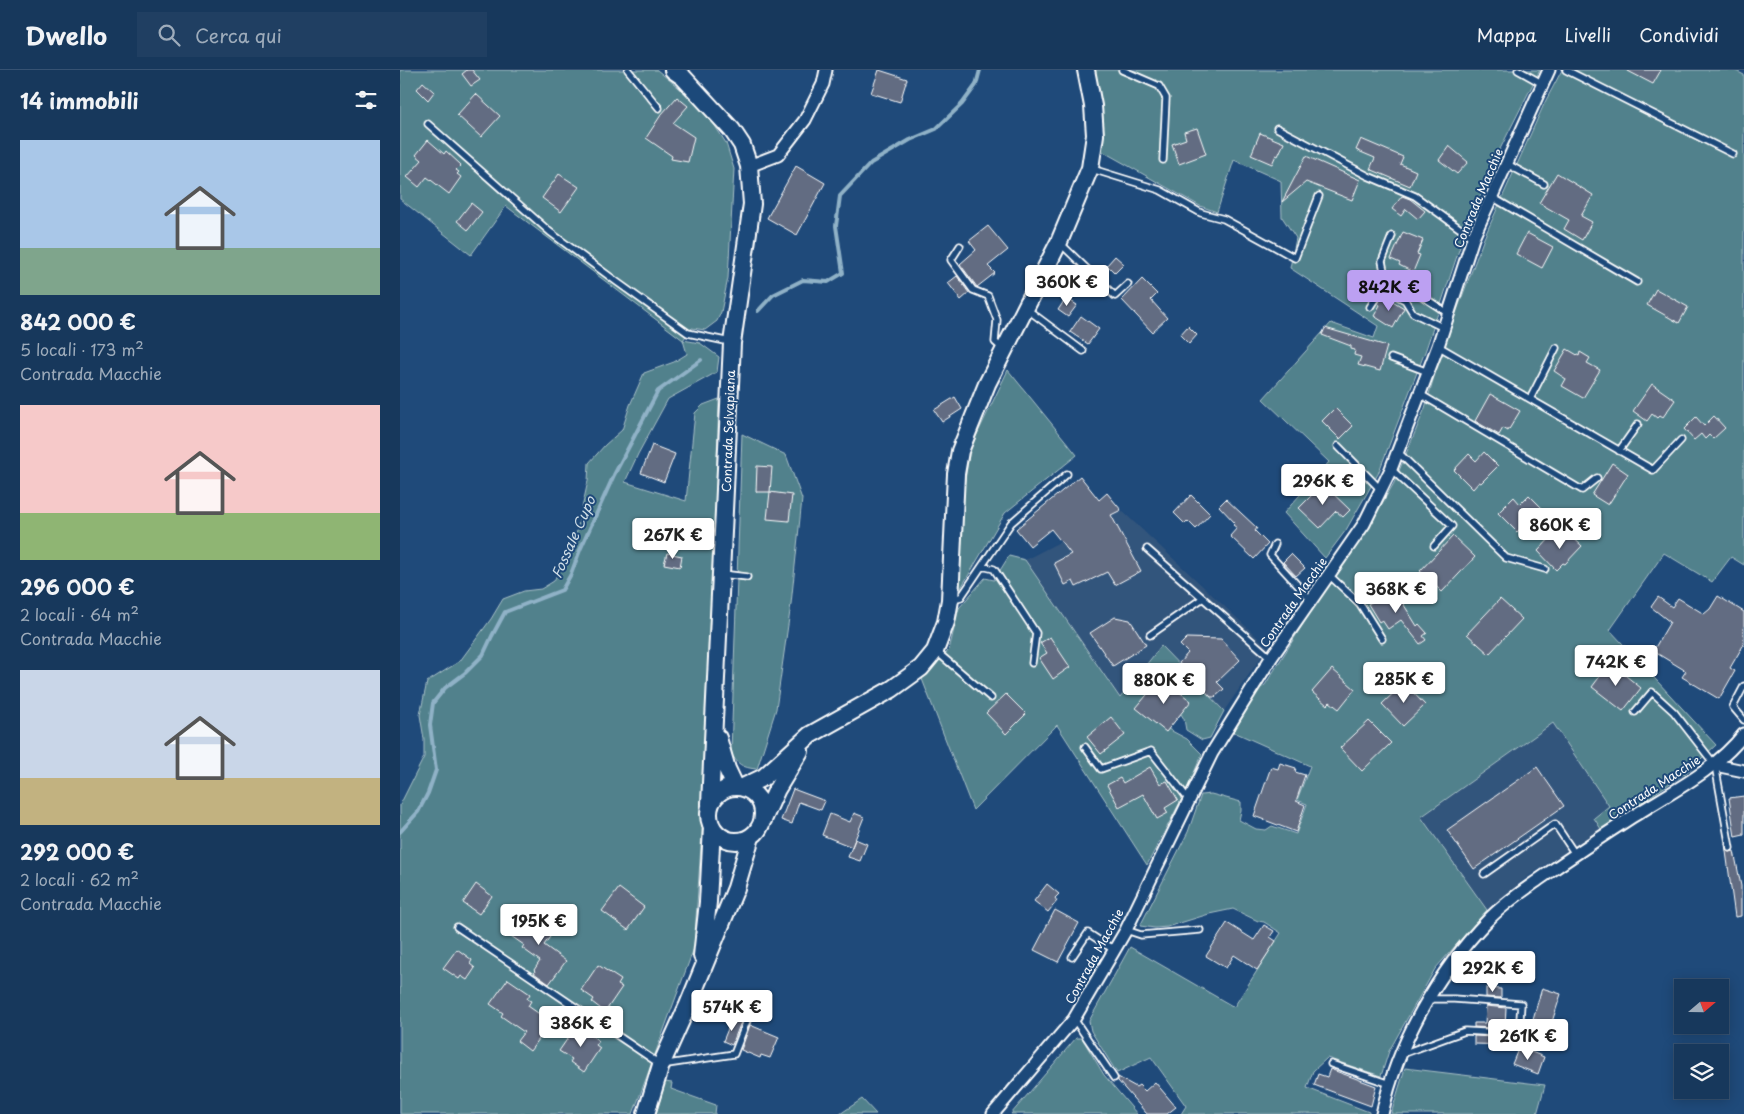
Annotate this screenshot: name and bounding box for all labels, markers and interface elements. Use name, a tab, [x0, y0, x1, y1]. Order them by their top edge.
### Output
search box	[137, 12, 487, 57]
text: Dwello	[25, 17, 107, 53]
icon: search	[155, 21, 183, 49]
text: Cerca qui	[195, 21, 282, 49]
text: Mappa	[1477, 21, 1537, 48]
text: Livelli	[1565, 21, 1611, 48]
text: Condividi	[1639, 21, 1719, 48]
text: 14 immobili	[20, 84, 138, 116]
icon: filters	[352, 86, 380, 114]
street label: Contrada Macchie	[1449, 146, 1507, 250]
icon: home	[155, 173, 245, 263]
pin: 360K €	[1026, 264, 1108, 307]
text: 360K €	[1036, 269, 1098, 293]
pin: 842K €	[1348, 270, 1430, 312]
text: 842K €	[1358, 274, 1420, 298]
text: 842 000 €	[20, 305, 136, 337]
text: 5 locali · 173 m²	[20, 337, 144, 361]
text: Contrada Macchie	[20, 361, 162, 385]
street label: Contrada Selvapiana	[717, 369, 739, 492]
icon: home	[155, 438, 245, 528]
pin: 296K €	[1282, 464, 1364, 506]
text: 296K €	[1292, 468, 1354, 492]
water label: Fossale Cupo	[546, 492, 601, 581]
pin: 860K €	[1519, 508, 1601, 550]
text: 860K €	[1529, 512, 1591, 536]
pin: 267K €	[632, 518, 714, 560]
text: 267K €	[643, 522, 703, 546]
street label: Contrada Macchie	[1255, 553, 1331, 651]
text: 296 000 €	[20, 570, 135, 602]
pin: 368K €	[1355, 572, 1437, 614]
text: 368K €	[1365, 576, 1427, 600]
text: 2 locali · 64 m²	[20, 602, 139, 626]
text: Contrada Macchie	[20, 626, 162, 650]
pin: 742K €	[1575, 644, 1657, 687]
text: 742K €	[1586, 649, 1646, 673]
pin: 880K €	[1123, 662, 1205, 705]
pin: 285K €	[1363, 662, 1445, 704]
text: 285K €	[1374, 666, 1434, 690]
text: 880K €	[1133, 667, 1195, 691]
icon: home	[155, 703, 245, 793]
street label: Contrada Macchie	[1604, 750, 1704, 824]
text: 292 000 €	[20, 835, 134, 867]
text: 2 locali · 62 m²	[20, 867, 139, 891]
text: Contrada Macchie	[20, 891, 162, 915]
pin: 195K €	[498, 904, 580, 946]
street label: Contrada Macchie	[1060, 905, 1128, 1007]
text: 195K €	[511, 908, 567, 932]
pin: 292K €	[1452, 950, 1534, 993]
text: 292K €	[1462, 955, 1524, 979]
north arrow	[1674, 979, 1729, 1034]
map controls	[1674, 979, 1729, 1099]
pin: 574K €	[691, 990, 773, 1032]
text: 574K €	[702, 994, 762, 1018]
pin: 386K €	[540, 1006, 622, 1048]
text: 386K €	[550, 1010, 612, 1034]
pin: 261K €	[1487, 1018, 1569, 1061]
text: 261K €	[1499, 1023, 1557, 1047]
button: layers	[1674, 1044, 1729, 1099]

